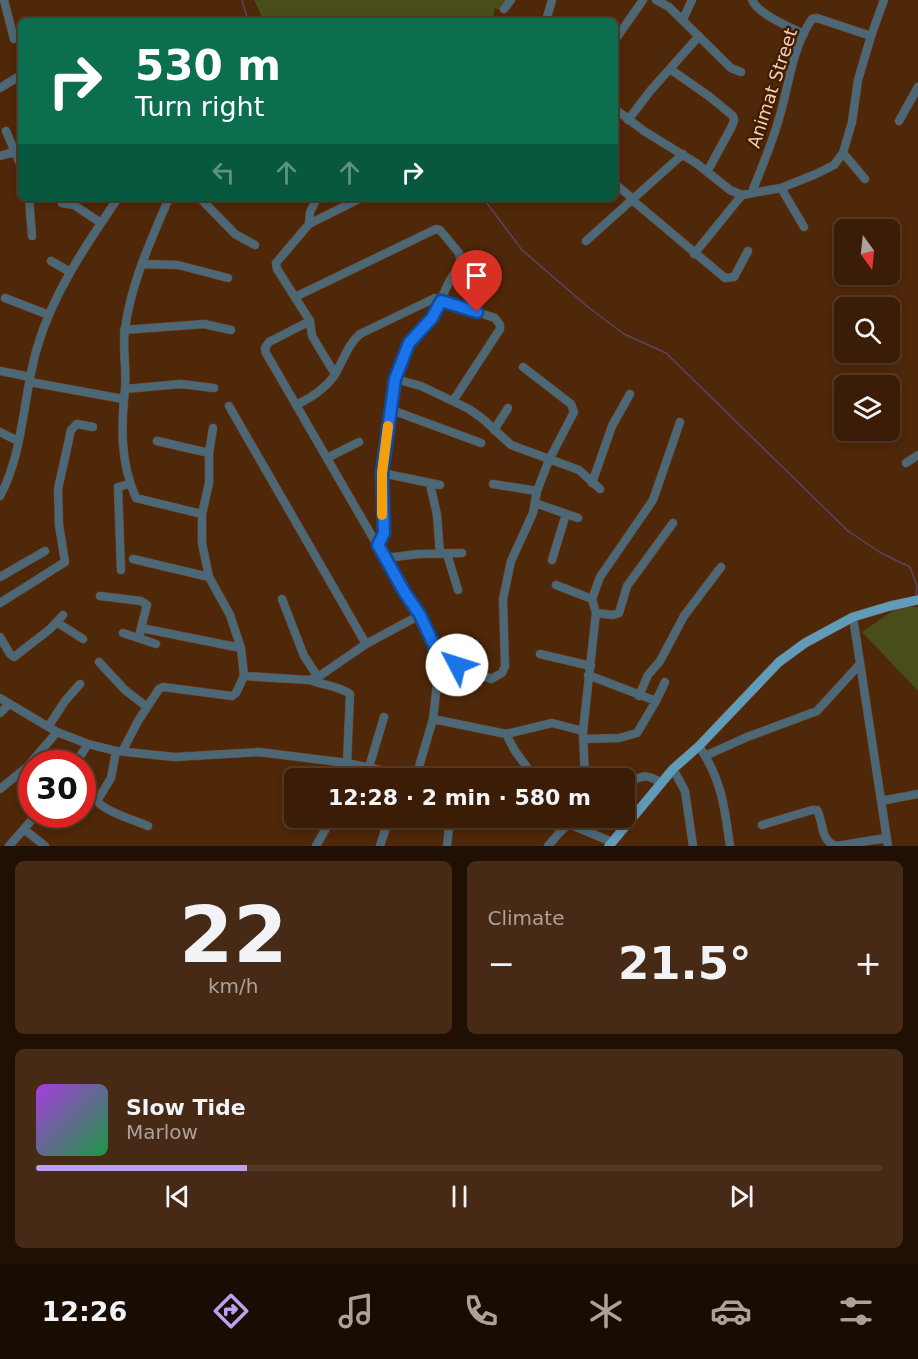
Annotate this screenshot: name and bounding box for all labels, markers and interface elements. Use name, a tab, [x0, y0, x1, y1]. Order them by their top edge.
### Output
street label: Animat Street	[743, 25, 801, 151]
text: 530 m	[135, 41, 281, 90]
icon: right	[36, 42, 114, 120]
text: Turn right	[135, 91, 264, 122]
icon: left	[207, 156, 240, 189]
icon: ahead	[270, 156, 303, 189]
icon: ahead	[333, 156, 366, 189]
icon: right	[396, 156, 429, 189]
north arrow	[834, 219, 900, 285]
map controls	[834, 219, 900, 441]
pin	[451, 250, 502, 312]
icon: arrive	[460, 259, 493, 292]
button: search	[834, 297, 900, 363]
button: layers	[834, 375, 900, 441]
position arrow	[425, 633, 489, 697]
speed limit sign: 30	[18, 750, 96, 828]
text: 12:28 · 2 min · 580 m	[328, 785, 591, 810]
text: 22	[179, 890, 288, 980]
text: Climate	[488, 906, 564, 930]
text: 21.5°	[618, 937, 752, 990]
text: −	[488, 944, 515, 983]
text: +	[854, 944, 882, 983]
text: km/h	[208, 974, 258, 998]
text: Slow Tide	[126, 1095, 246, 1120]
text: Marlow	[126, 1120, 198, 1144]
icon: previous	[161, 1180, 194, 1213]
icon: pause	[443, 1180, 476, 1213]
icon: next	[725, 1180, 758, 1213]
icon: directions	[210, 1290, 252, 1332]
icon: music	[335, 1290, 377, 1332]
icon: phone	[460, 1290, 502, 1332]
icon: climate	[585, 1290, 627, 1332]
icon: car	[710, 1290, 752, 1332]
icon: filters	[835, 1290, 877, 1332]
text: 12:26	[41, 1296, 127, 1327]

